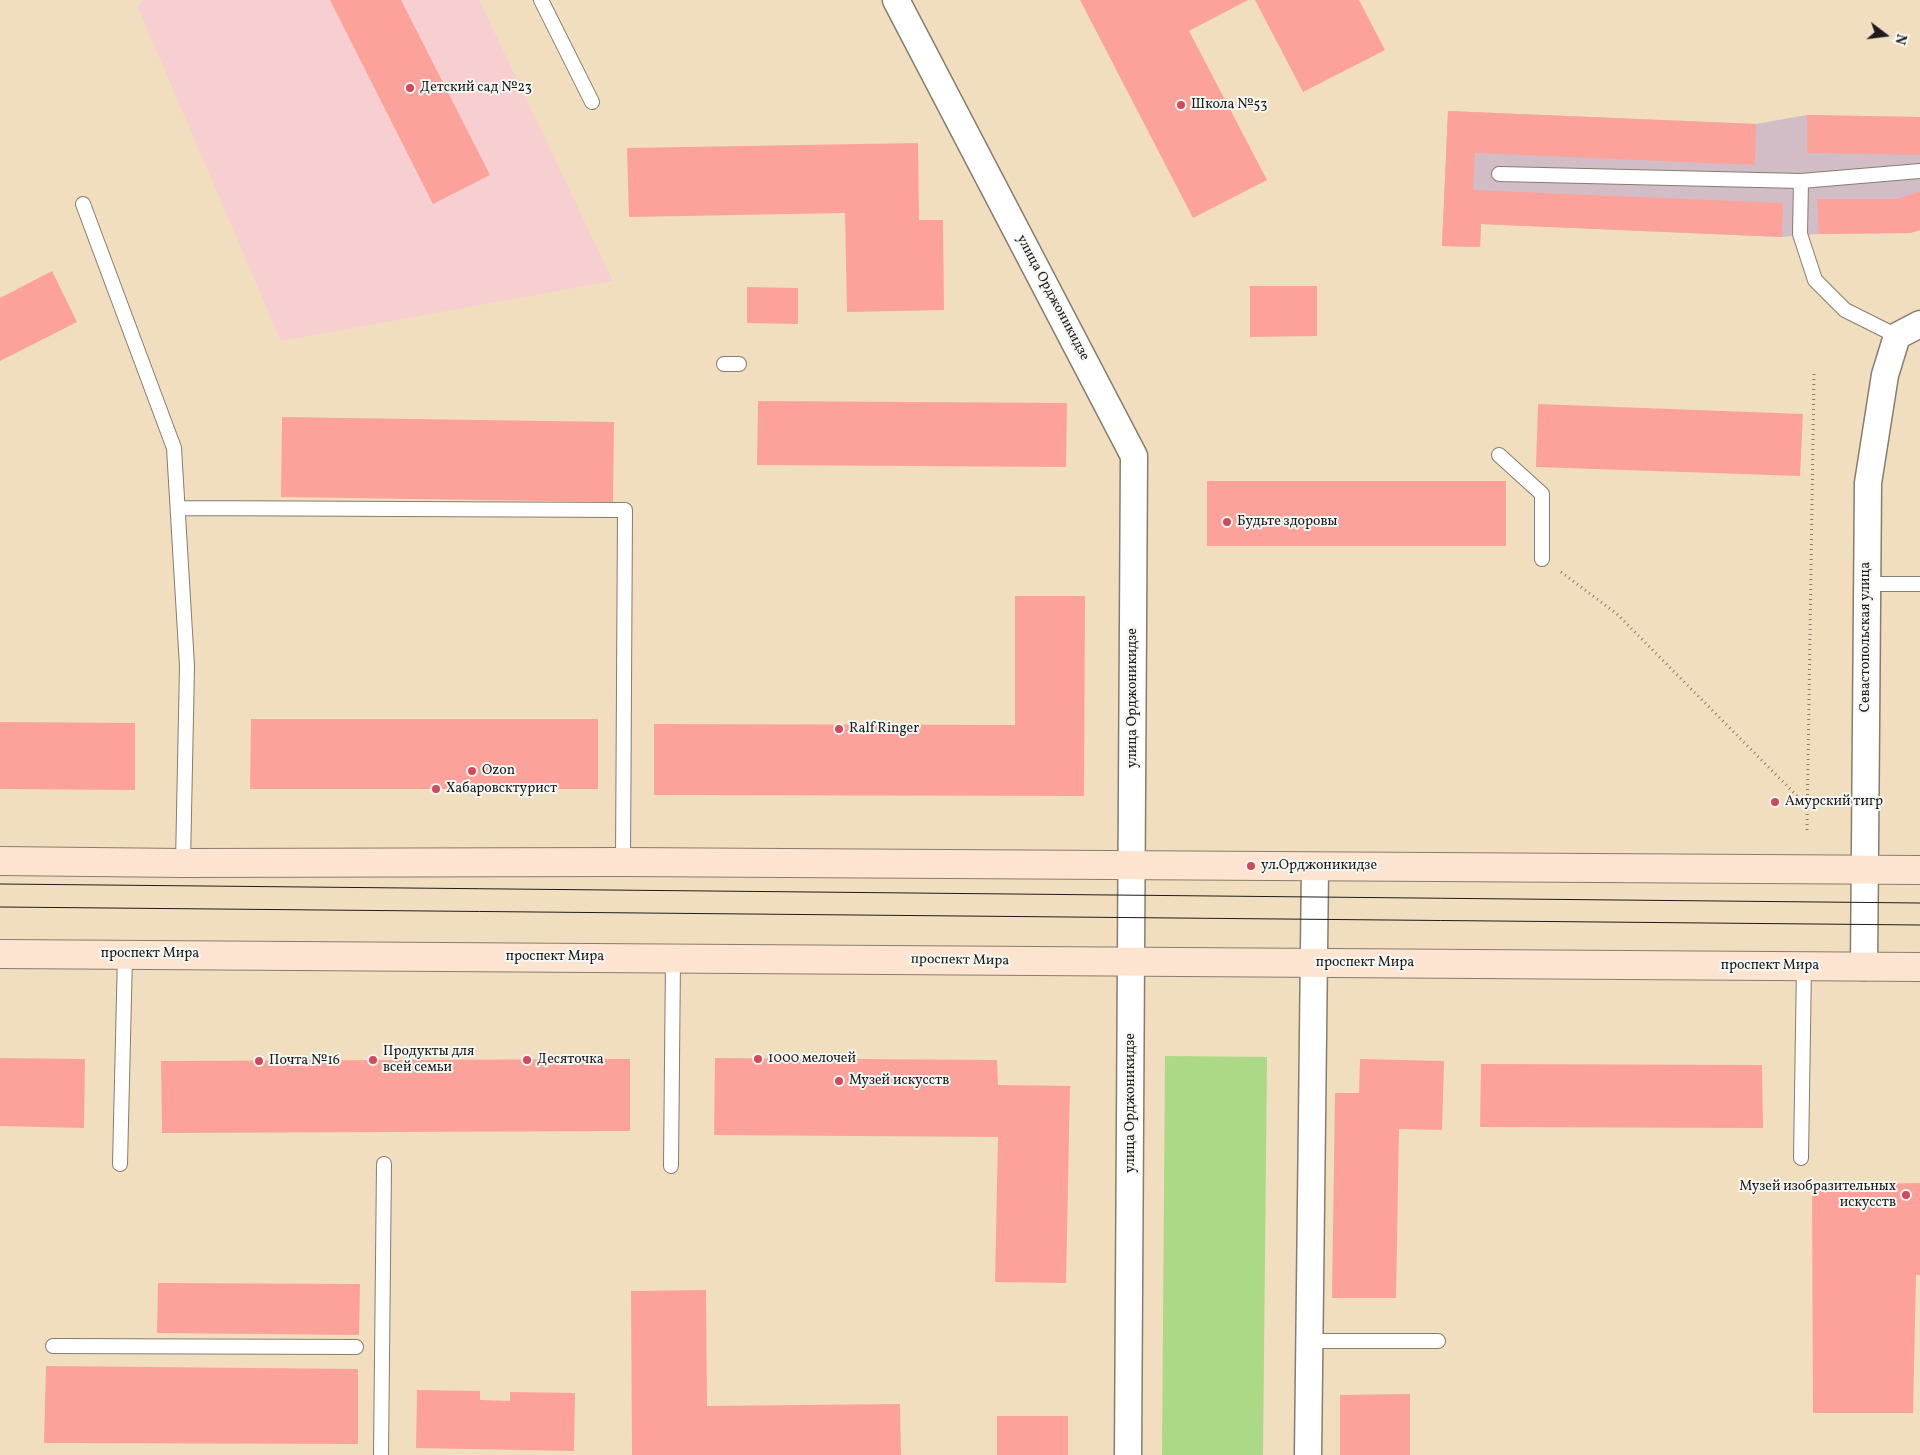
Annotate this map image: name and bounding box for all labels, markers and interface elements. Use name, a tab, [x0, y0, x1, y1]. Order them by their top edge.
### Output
north arrow	[1860, 10, 1910, 60]
text: N	[1889, 32, 1910, 46]
place label: Детский сад №23	[420, 80, 532, 96]
marker: Детский сад №23	[404, 82, 416, 94]
place label: Школа №53	[1191, 97, 1268, 113]
marker: Школа №53	[1175, 99, 1187, 111]
street label: улица Орджоникидзе	[1012, 232, 1092, 364]
place label: Будьте здоровы	[1237, 514, 1337, 530]
marker: Будьте здоровы	[1221, 516, 1233, 528]
street label: Севастопольская улица	[1858, 562, 1874, 712]
street label: улица Орджоникидзе	[1125, 628, 1141, 768]
place label: Ralf Ringer	[849, 721, 919, 737]
marker: Ralf Ringer	[833, 723, 845, 735]
place label: Ozon	[482, 763, 515, 779]
marker: Ozon	[466, 765, 478, 777]
place label: Хабаровсктурист	[446, 781, 557, 797]
marker: Хабаровсктурист	[430, 783, 442, 795]
place label: Амурский тигр	[1785, 794, 1883, 810]
marker: Амурский тигр	[1769, 796, 1781, 808]
place label: ул.Орджоникидзе	[1261, 858, 1377, 874]
marker: ул.Орджоникидзе	[1245, 860, 1257, 872]
street label: проспект Мира	[101, 946, 199, 962]
street label: проспект Мира	[506, 949, 604, 965]
street label: проспект Мира	[911, 952, 1009, 970]
street label: проспект Мира	[1316, 955, 1414, 971]
street label: проспект Мира	[1721, 958, 1819, 974]
street label: улица Орджоникидзе	[1123, 1033, 1139, 1173]
place label: Продукты для всей семьи	[383, 1044, 474, 1076]
place label: 1000 мелочей	[768, 1051, 856, 1067]
place label: Десяточка	[537, 1052, 604, 1068]
place label: Почта №16	[269, 1053, 340, 1069]
marker: 1000 мелочей	[752, 1053, 764, 1065]
marker: Продукты для всей семьи	[367, 1054, 379, 1066]
marker: Десяточка	[521, 1054, 533, 1066]
marker: Почта №16	[253, 1055, 265, 1067]
place label: Музей искусств	[849, 1073, 949, 1089]
marker: Музей искусств	[833, 1075, 845, 1087]
place label: Музей изобразительных искусств	[1739, 1179, 1896, 1212]
marker: Музей изобразительных искусств	[1900, 1189, 1912, 1201]

